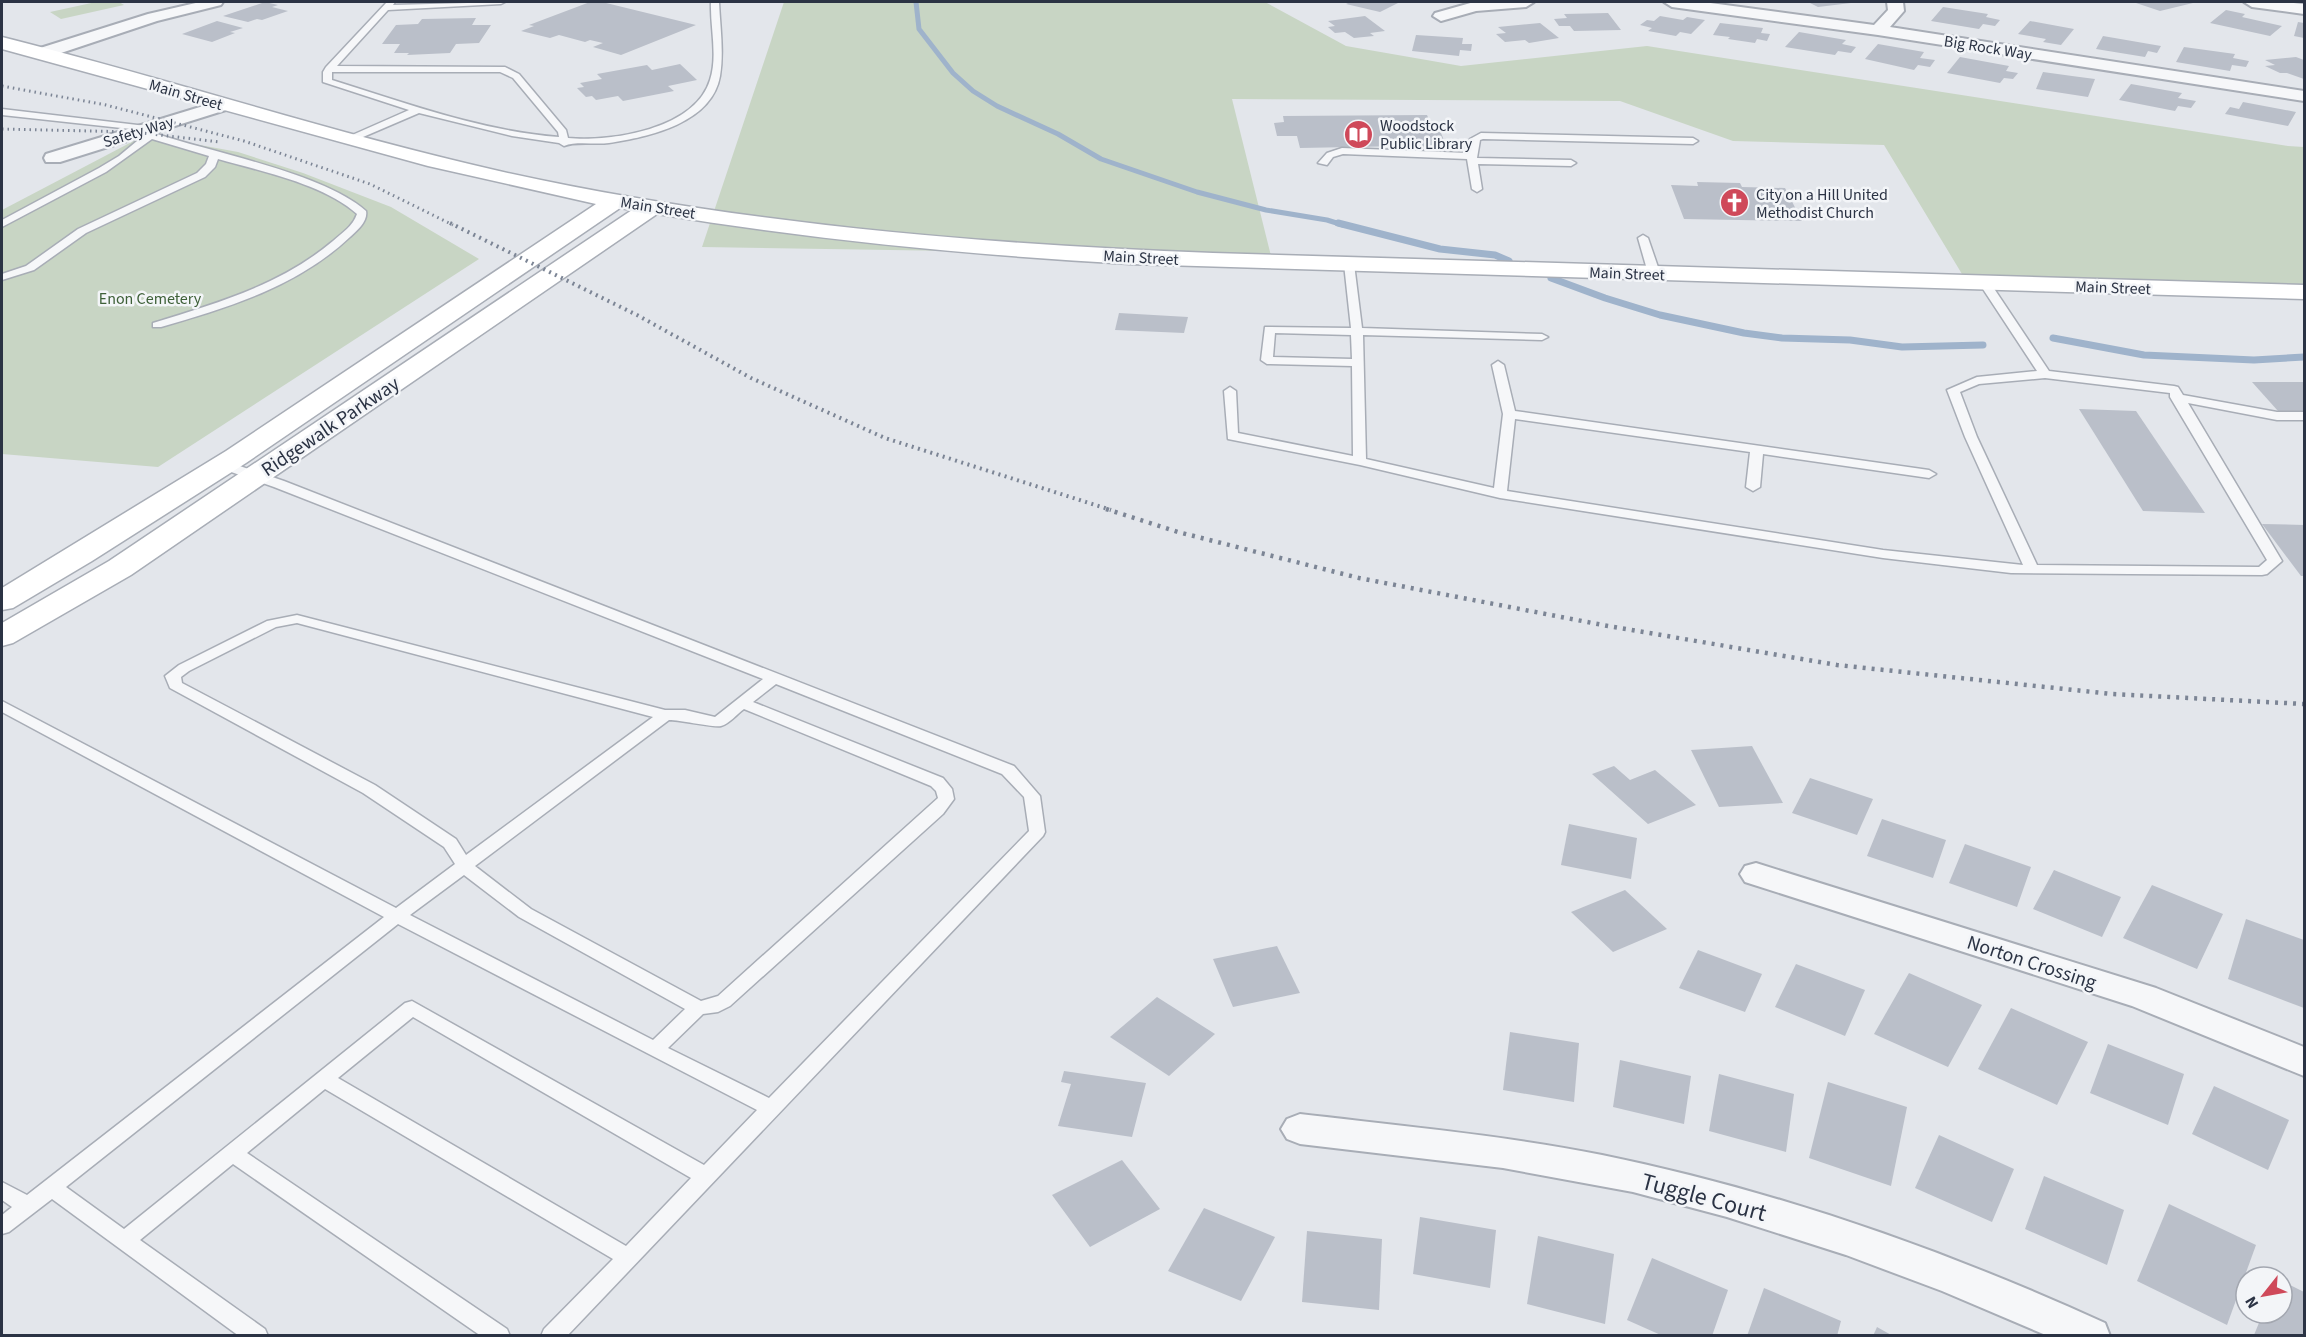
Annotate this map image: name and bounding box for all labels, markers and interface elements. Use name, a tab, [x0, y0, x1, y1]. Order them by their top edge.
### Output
street label: Big Rock Way	[1942, 30, 2034, 66]
street label: Main Street	[146, 74, 226, 116]
street label: Safety Way	[100, 111, 177, 153]
place label: Woodstock Public Library	[1380, 115, 1473, 155]
library icon: Woodstock Public Library	[1343, 118, 1375, 150]
place label: City on a Hill United Methodist Church	[1756, 184, 1888, 224]
church icon: City on a Hill United Methodist Church	[1719, 187, 1751, 219]
street label: Main Street	[619, 191, 698, 225]
street label: Main Street	[1103, 245, 1180, 271]
street label: Main Street	[1589, 262, 1666, 286]
street label: Main Street	[2075, 276, 2152, 300]
park label: Enon Cemetery	[99, 288, 202, 310]
street label: Ridgewalk Parkway	[256, 370, 406, 484]
street label: Norton Crossing	[1963, 929, 2100, 997]
street label: Tuggle Court	[1637, 1164, 1770, 1231]
north arrow	[2234, 1265, 2294, 1325]
text: N	[2240, 1292, 2264, 1312]

